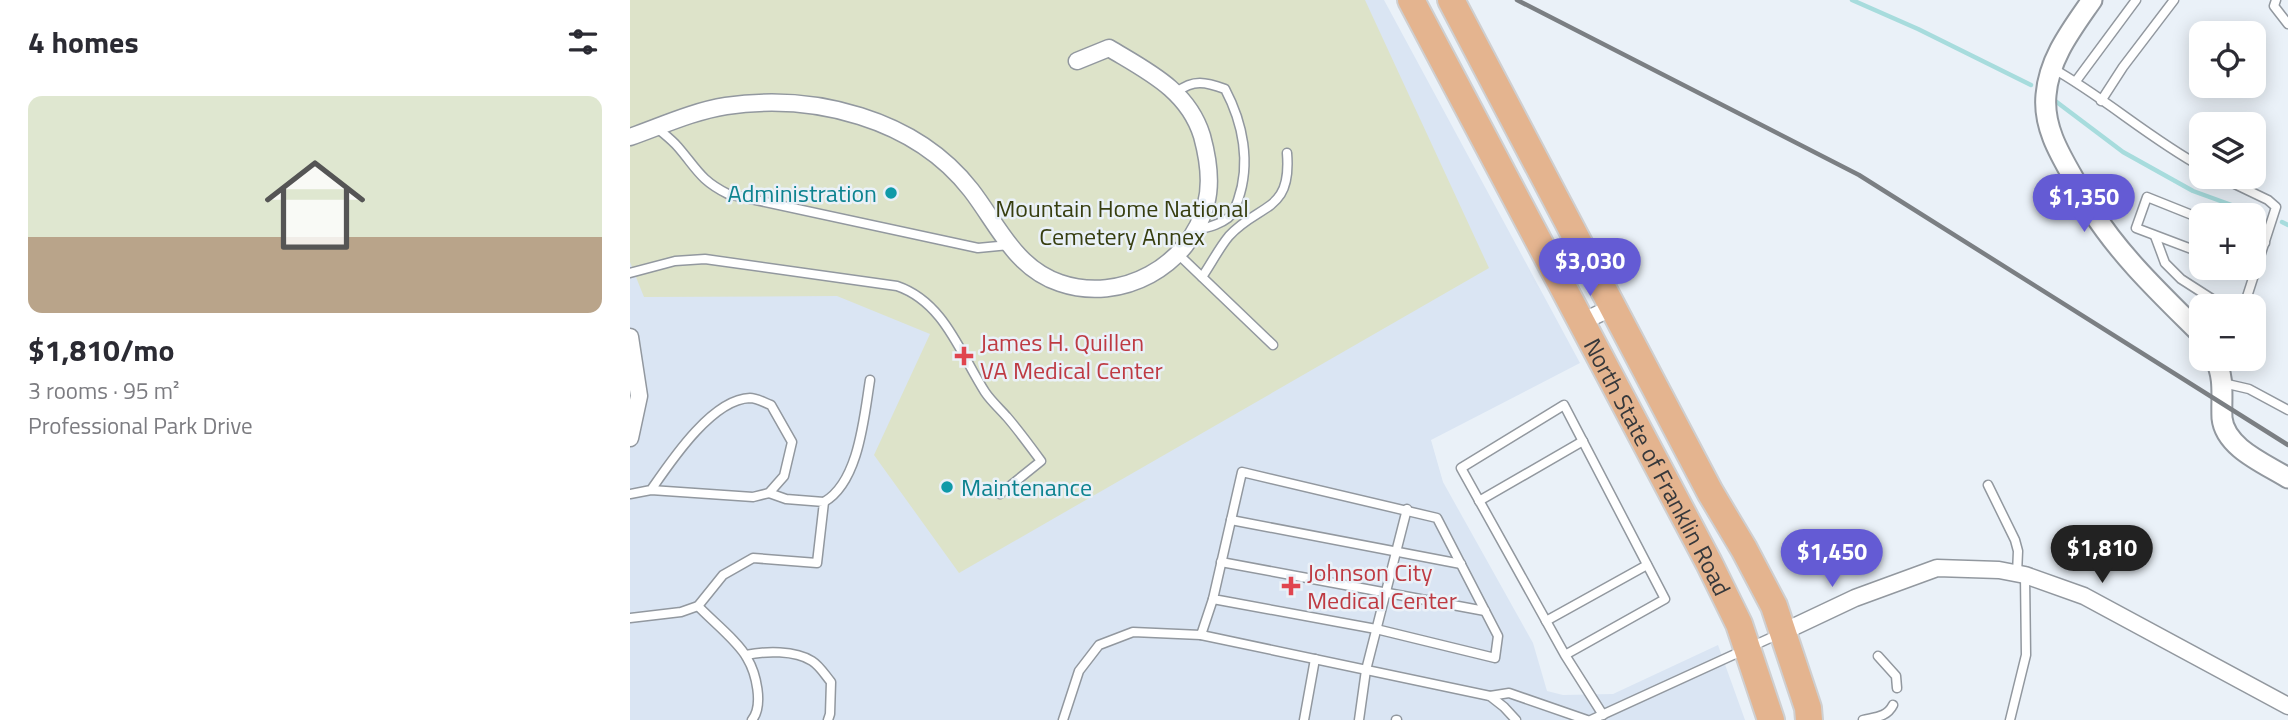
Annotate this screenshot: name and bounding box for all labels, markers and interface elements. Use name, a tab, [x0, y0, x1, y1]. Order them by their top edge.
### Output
text: 4 homes	[28, 19, 139, 65]
map controls	[2189, 21, 2266, 371]
button: locate	[2189, 21, 2266, 98]
icon: filters	[564, 23, 602, 61]
button: layers	[2189, 112, 2266, 189]
icon: home	[252, 142, 378, 268]
pin: $1,350	[2027, 174, 2141, 234]
place label: Administration	[728, 175, 877, 211]
text: $1,350	[2049, 179, 2119, 214]
marker: Administration	[883, 185, 899, 201]
park label: Mountain Home National Cemetery Annex	[995, 190, 1249, 254]
button: +	[2189, 203, 2266, 280]
pin: $3,030	[1533, 238, 1647, 298]
text: $3,030	[1555, 243, 1625, 278]
button: −	[2189, 294, 2266, 371]
place label: James H. Quillen VA Medical Center	[980, 324, 1163, 388]
text: $1,810/mo	[28, 327, 174, 373]
street label: North State of Franklin Road	[1575, 332, 1740, 602]
marker: James H. Quillen VA Medical Center	[954, 346, 974, 366]
text: 3 rooms · 95 m²	[28, 373, 179, 408]
text: Professional Park Drive	[28, 408, 253, 443]
place label: Maintenance	[961, 469, 1092, 505]
marker: Maintenance	[939, 479, 955, 495]
pin: $1,810	[2045, 526, 2159, 585]
pin: $1,450	[1775, 530, 1889, 589]
text: $1,810	[2067, 530, 2137, 565]
text: $1,450	[1797, 534, 1867, 569]
place label: Johnson City Medical Center	[1307, 554, 1457, 618]
marker: Johnson City Medical Center	[1281, 576, 1301, 596]

